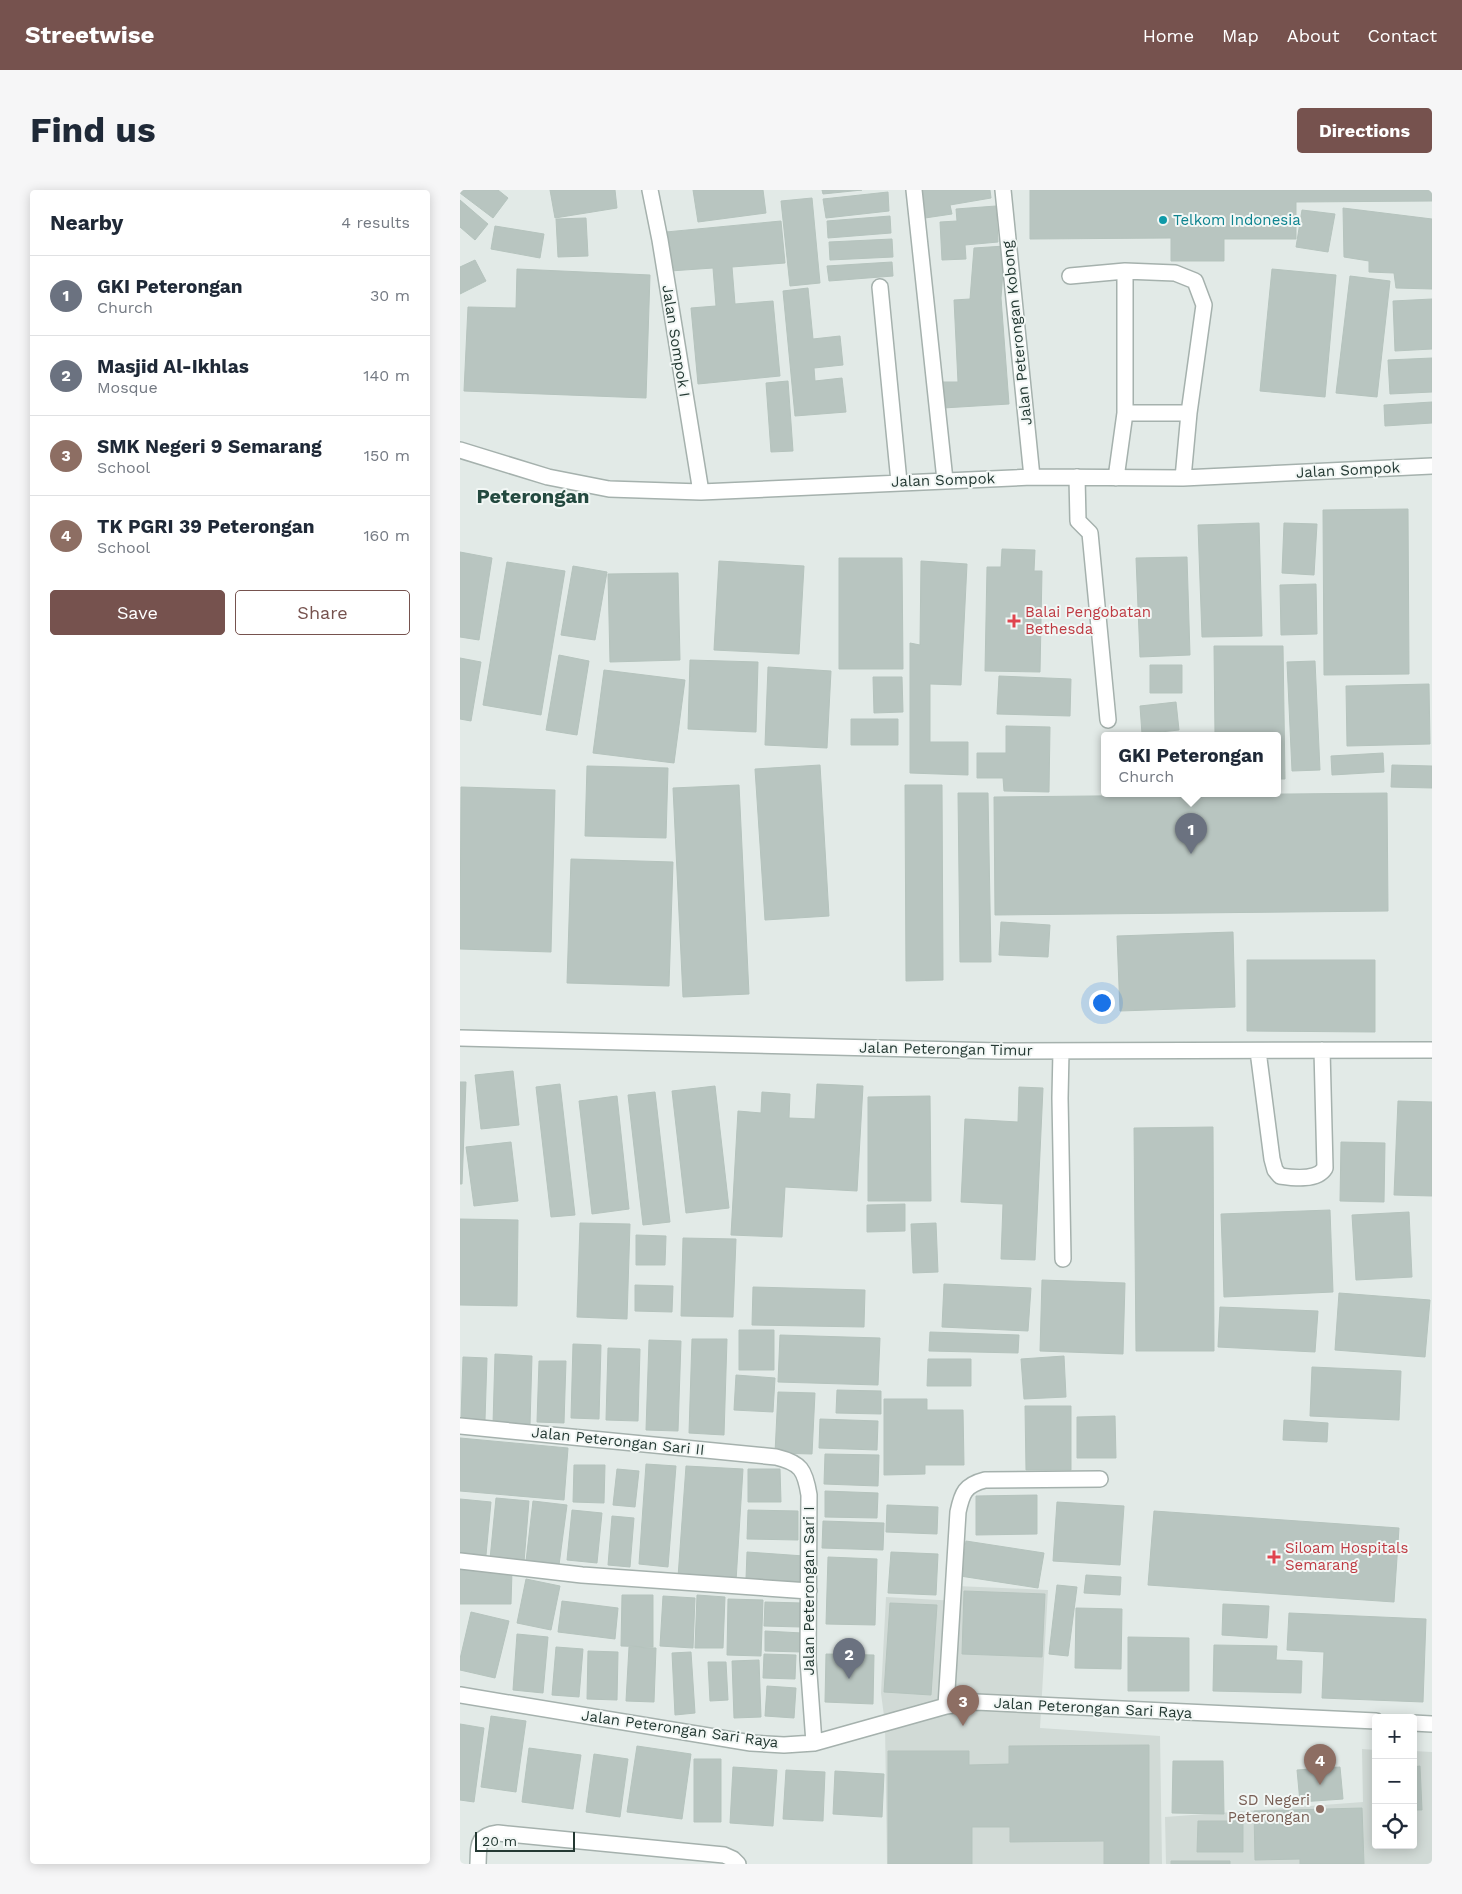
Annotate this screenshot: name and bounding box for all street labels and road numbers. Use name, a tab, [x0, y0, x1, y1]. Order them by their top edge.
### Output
street label: Jalan Peterongan Kobong	[998, 240, 1036, 426]
street label: Jalan Sompok I	[658, 284, 694, 398]
street label: Jalan Sompok	[1296, 458, 1401, 482]
street label: Jalan Sompok	[891, 469, 996, 491]
street label: Jalan Peterongan Timur	[859, 1038, 1033, 1060]
street label: Jalan Peterongan Sari II	[531, 1423, 705, 1459]
street label: Jalan Peterongan Sari I	[800, 1506, 818, 1676]
street label: Jalan Peterongan Sari Raya	[993, 1694, 1193, 1722]
street label: Jalan Peterongan Sari Raya	[580, 1706, 780, 1752]

